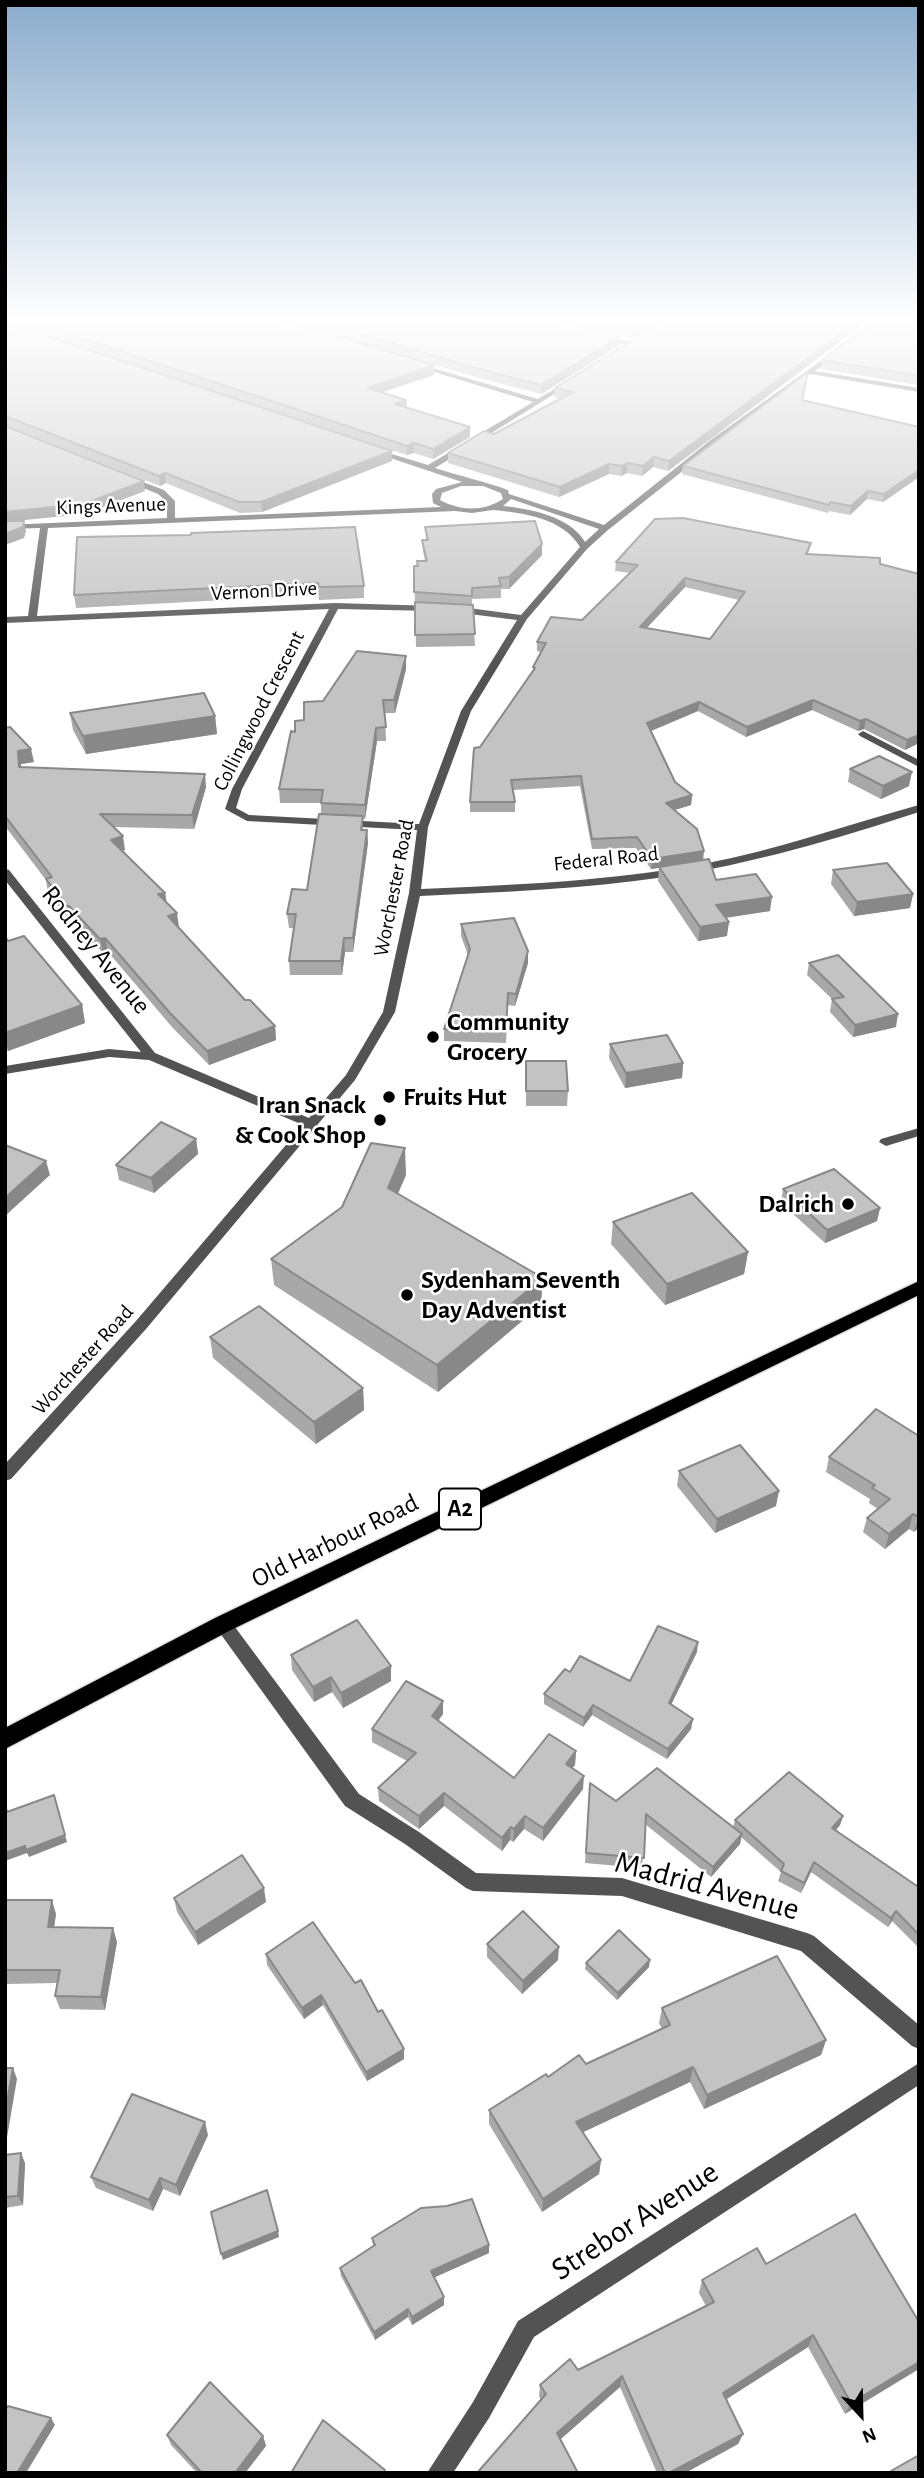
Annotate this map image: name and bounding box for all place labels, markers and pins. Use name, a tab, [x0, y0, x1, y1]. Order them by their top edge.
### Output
place label: Community Grocery	[447, 1006, 569, 1068]
marker: Community Grocery	[425, 1029, 441, 1045]
place label: Fruits Hut	[403, 1081, 507, 1113]
place label: Iran Snack & Cook Shop	[235, 1089, 366, 1150]
marker: Fruits Hut	[381, 1089, 397, 1105]
marker: Iran Snack & Cook Shop	[372, 1112, 388, 1128]
place label: Dalrich	[758, 1188, 834, 1220]
marker: Dalrich	[840, 1196, 856, 1212]
place label: Sydenham Seventh Day Adventist	[421, 1264, 620, 1326]
marker: Sydenham Seventh Day Adventist	[399, 1287, 415, 1303]

